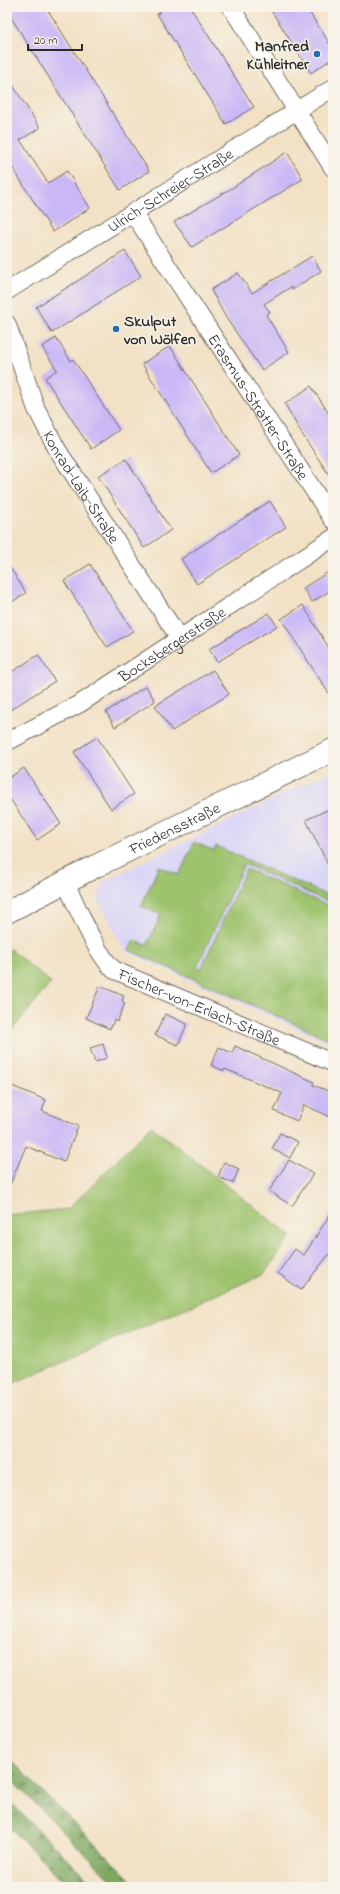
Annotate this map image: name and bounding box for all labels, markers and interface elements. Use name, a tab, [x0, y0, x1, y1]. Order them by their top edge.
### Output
scale bar	[28, 26, 82, 52]
text: 20 m	[34, 32, 57, 50]
place label: Manfred Kühleitner	[246, 35, 310, 77]
marker: Manfred Kühleitner	[312, 49, 322, 59]
street label: Ulrich-Schreier-Straße	[103, 142, 239, 240]
place label: Skulput von Wölfen	[123, 310, 196, 352]
marker: Skulput von Wölfen	[111, 324, 121, 334]
street label: Erasmus-Stratter-Straße	[201, 330, 314, 486]
street label: Konrad-Laib-Straße	[36, 427, 125, 549]
street label: Bocksbergerstraße	[113, 601, 232, 690]
street label: Friedensstraße	[124, 797, 225, 863]
street label: Fischer-von-Erlach-Straße	[113, 963, 284, 1054]

